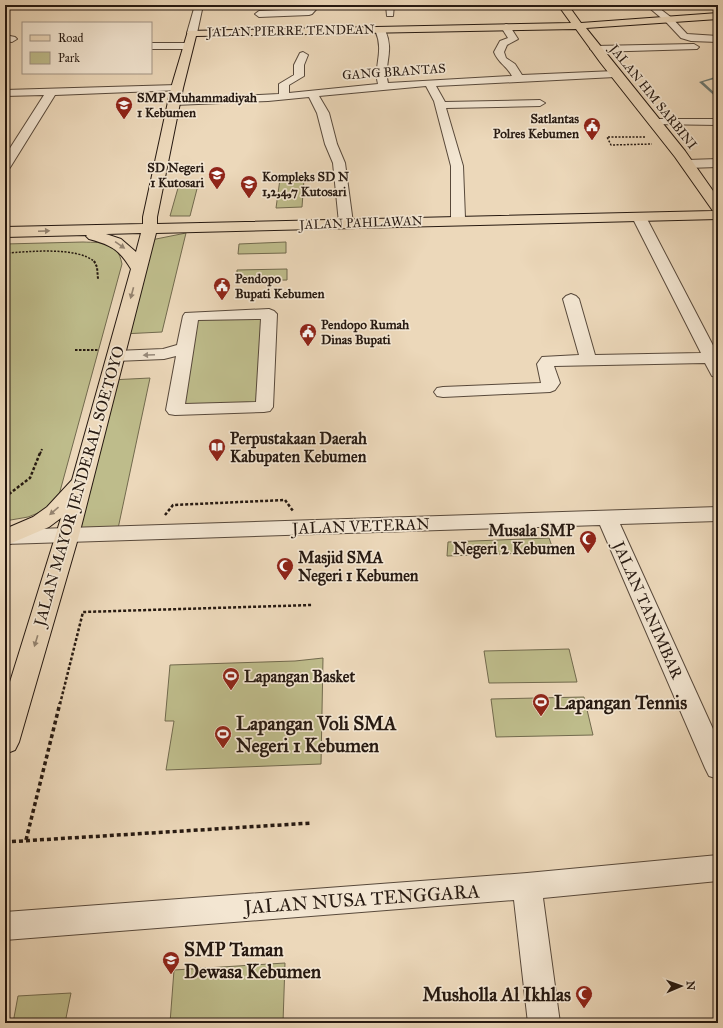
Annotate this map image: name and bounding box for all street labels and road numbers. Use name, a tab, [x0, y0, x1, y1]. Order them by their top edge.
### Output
street label: JALAN PIERRE TENDEAN	[205, 22, 375, 40]
street label: JALAN HM SARBINI	[605, 40, 700, 153]
street label: GANG BRANTAS	[342, 60, 446, 84]
street label: JALAN PAHLAWAN	[297, 213, 423, 233]
street label: JALAN MAYOR JENDERAL SOETOYO	[29, 344, 129, 631]
street label: JALAN VETERAN	[290, 514, 431, 539]
street label: JALAN TANIMBAR	[607, 537, 687, 683]
street label: JALAN NUSA TENGGARA	[241, 879, 481, 920]

